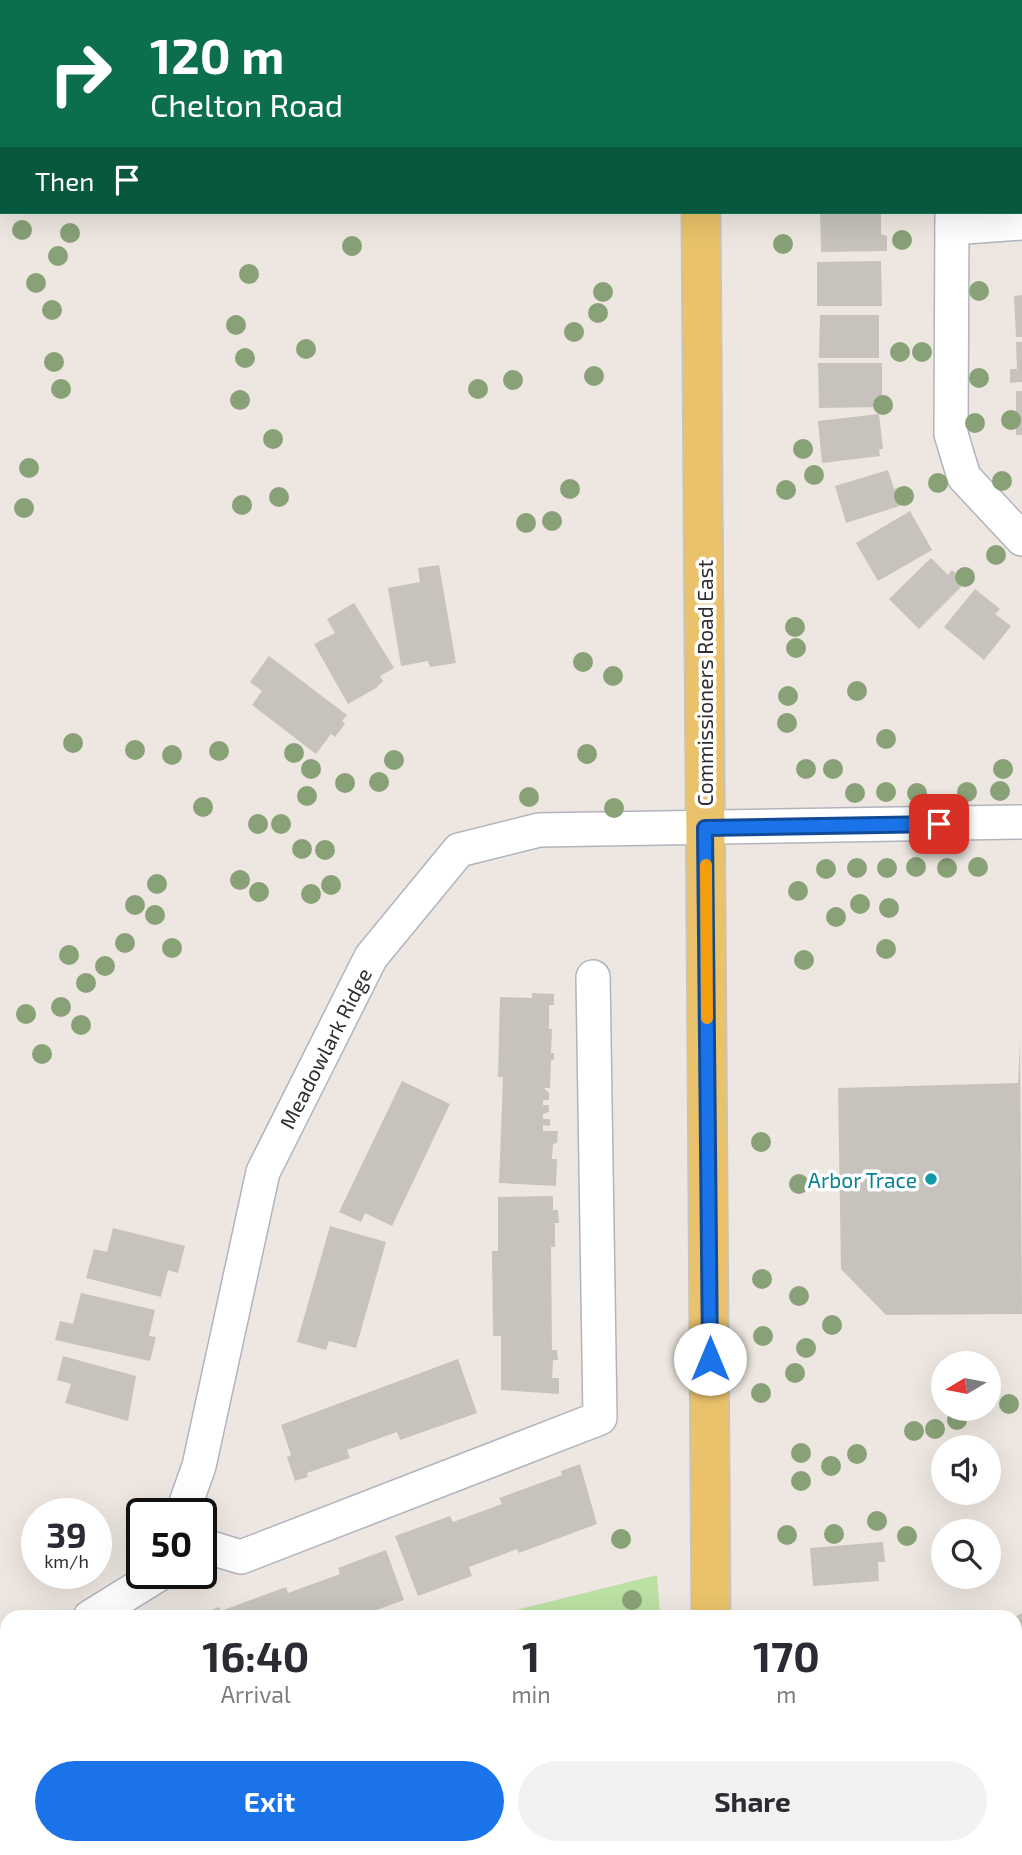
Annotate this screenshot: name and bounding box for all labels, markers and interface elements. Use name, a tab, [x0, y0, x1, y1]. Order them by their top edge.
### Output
text: 120 m	[150, 25, 284, 84]
icon: right	[35, 28, 126, 119]
text: Chelton Road	[150, 85, 343, 123]
icon: arrive	[108, 161, 146, 199]
text: Then	[35, 165, 94, 196]
street label: Commissioners Road East	[692, 560, 717, 806]
pin	[909, 794, 969, 854]
icon: arrive	[920, 805, 958, 843]
street label: Meadowlark Ridge	[274, 964, 376, 1132]
place label: Arbor Trace	[808, 1167, 917, 1192]
marker: Arbor Trace	[923, 1171, 939, 1187]
position arrow	[673, 1322, 747, 1396]
north arrow	[931, 1351, 1001, 1421]
map controls	[931, 1351, 1001, 1589]
button: sound	[931, 1435, 1001, 1505]
speed limit sign: 50	[126, 1498, 217, 1589]
text: 39	[46, 1513, 87, 1555]
button: search	[931, 1519, 1001, 1589]
text: km/h	[44, 1550, 89, 1572]
text: 16:40	[202, 1630, 309, 1680]
text: 1	[522, 1630, 540, 1680]
text: 170	[753, 1630, 820, 1680]
text: Arrival	[221, 1680, 291, 1708]
text: min	[511, 1680, 551, 1708]
text: m	[776, 1680, 796, 1708]
button: Exit	[35, 1761, 504, 1841]
button: Share	[518, 1761, 987, 1841]

